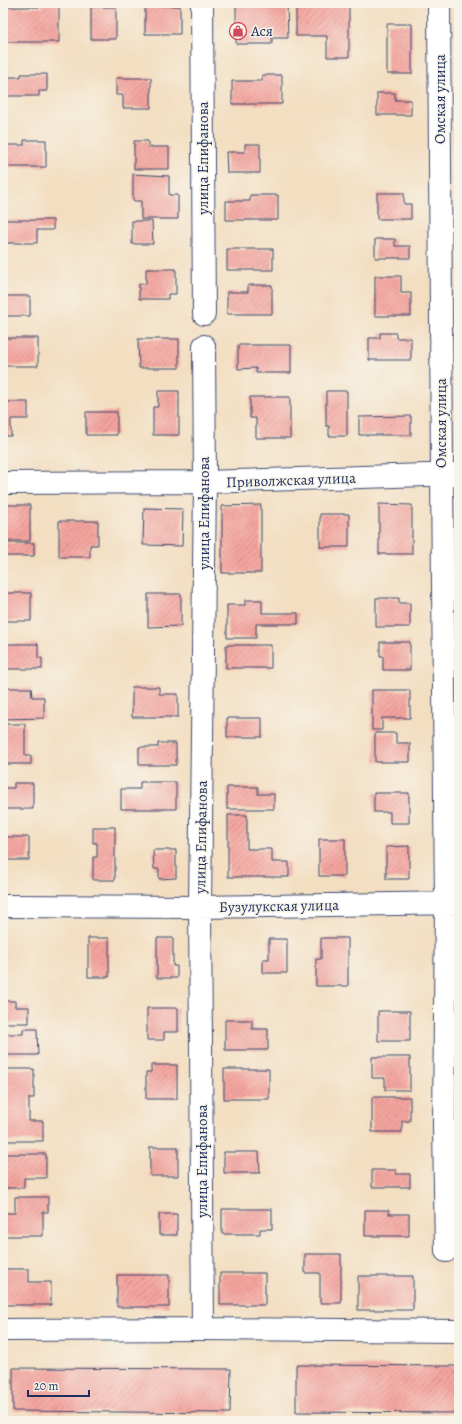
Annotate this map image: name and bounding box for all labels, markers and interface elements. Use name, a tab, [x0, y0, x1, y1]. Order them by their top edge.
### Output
shop icon: Ася	[228, 21, 248, 41]
place label: Ася	[250, 21, 273, 41]
street label: Омская улица	[430, 54, 450, 144]
street label: улица Епифанова	[193, 101, 213, 216]
street label: Омская улица	[431, 378, 451, 468]
street label: улица Епифанова	[194, 456, 214, 571]
street label: Приволжская улица	[226, 468, 356, 492]
street label: улица Епифанова	[190, 780, 212, 895]
street label: Бузулукская улица	[219, 895, 339, 917]
street label: улица Епифанова	[192, 1104, 212, 1219]
scale bar	[28, 1372, 89, 1398]
text: 20 m	[34, 1378, 58, 1394]

